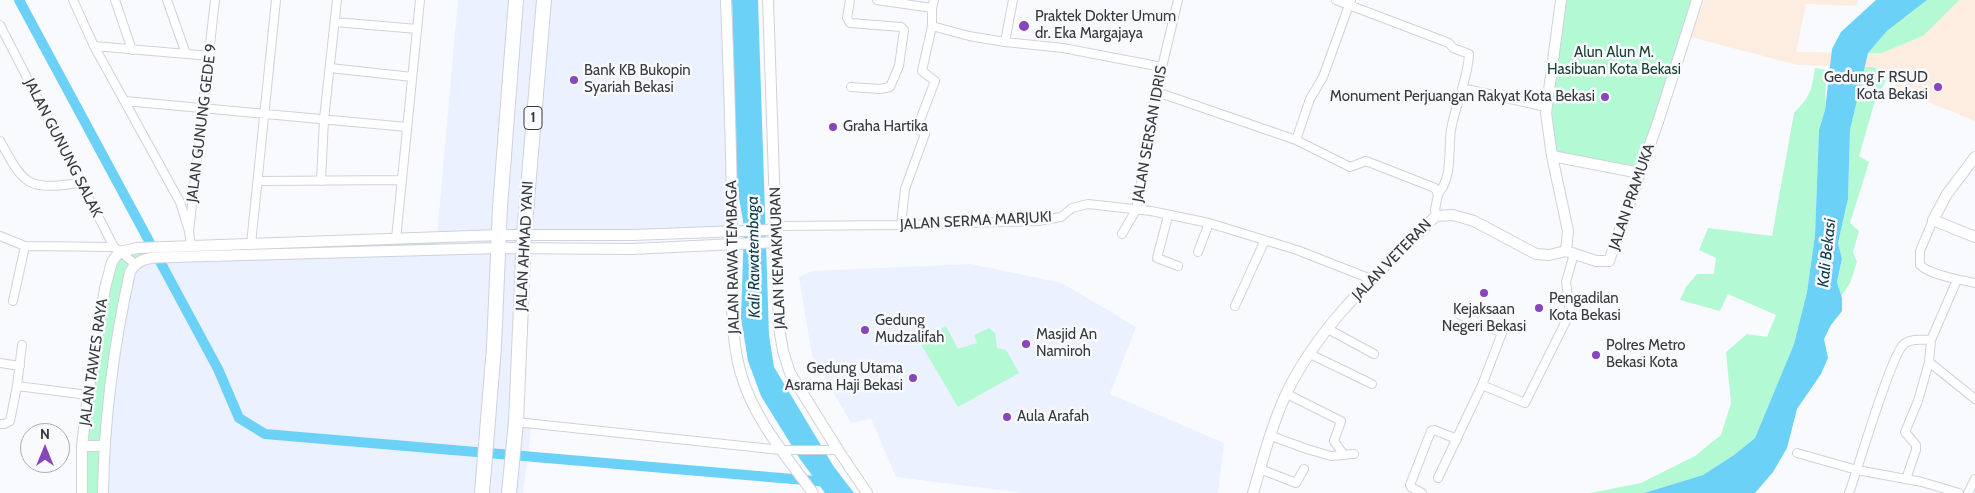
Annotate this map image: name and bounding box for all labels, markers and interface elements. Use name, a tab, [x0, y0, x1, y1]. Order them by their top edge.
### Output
place label: Praktek Dokter Umum dr. Eka Margajaya	[1035, 8, 1176, 43]
marker: Praktek Dokter Umum dr. Eka Margajaya	[1017, 19, 1031, 33]
street label: JALAN GUNUNG GEDE 9	[183, 43, 221, 203]
park label: Alun Alun M. Hasibuan Kota Bekasi	[1547, 44, 1681, 79]
place label: Bank KB Bukopin Syariah Bekasi	[584, 62, 691, 97]
street label: JALAN SERSAN IDRIS	[1129, 64, 1171, 204]
place label: Gedung F RSUD Kota Bekasi	[1824, 69, 1928, 104]
marker: Bank KB Bukopin Syariah Bekasi	[568, 74, 580, 86]
street label: JALAN GUNUNG SALAK	[20, 76, 106, 220]
marker: Gedung F RSUD Kota Bekasi	[1932, 81, 1944, 93]
place label: Monument Perjuangan Rakyat Kota Bekasi	[1330, 88, 1595, 106]
marker: Monument Perjuangan Rakyat Kota Bekasi	[1599, 91, 1611, 103]
road number: 1	[524, 106, 542, 130]
place label: Graha Hartika	[843, 118, 928, 136]
marker: Graha Hartika	[827, 121, 839, 133]
street label: JALAN PRAMUKA	[1605, 141, 1659, 253]
street label: JALAN AHMAD YANI	[513, 180, 537, 312]
street label: JALAN RAWA TEMBAGA	[723, 180, 743, 334]
street label: JALAN KEMAKMURAN	[767, 187, 789, 329]
water label: Kali Rawatembaga	[743, 196, 765, 318]
street label: JALAN SERMA MARJUKI	[900, 208, 1052, 234]
street label: JALAN VETERAN	[1349, 215, 1435, 305]
water label: Kali Bekasi	[1814, 218, 1840, 288]
marker: Kejaksaan Negeri Bekasi	[1478, 287, 1490, 299]
place label: Pengadilan Kota Bekasi	[1549, 290, 1621, 325]
street label: JALAN TAWES RAYA	[76, 297, 112, 427]
place label: Kejaksaan Negeri Bekasi	[1442, 301, 1526, 336]
marker: Pengadilan Kota Bekasi	[1533, 302, 1545, 314]
place label: Gedung Mudzalifah	[875, 312, 944, 347]
marker: Gedung Mudzalifah	[859, 324, 871, 336]
place label: Masjid An Namiroh	[1036, 326, 1097, 361]
place label: Polres Metro Bekasi Kota	[1606, 337, 1686, 372]
marker: Masjid An Namiroh	[1020, 338, 1032, 350]
marker: Polres Metro Bekasi Kota	[1590, 349, 1602, 361]
place label: Gedung Utama Asrama Haji Bekasi	[785, 360, 903, 395]
marker: Gedung Utama Asrama Haji Bekasi	[907, 372, 919, 384]
place label: Aula Arafah	[1017, 408, 1089, 426]
marker: Aula Arafah	[1001, 411, 1013, 423]
north arrow	[20, 423, 70, 473]
text: N	[40, 425, 50, 443]

